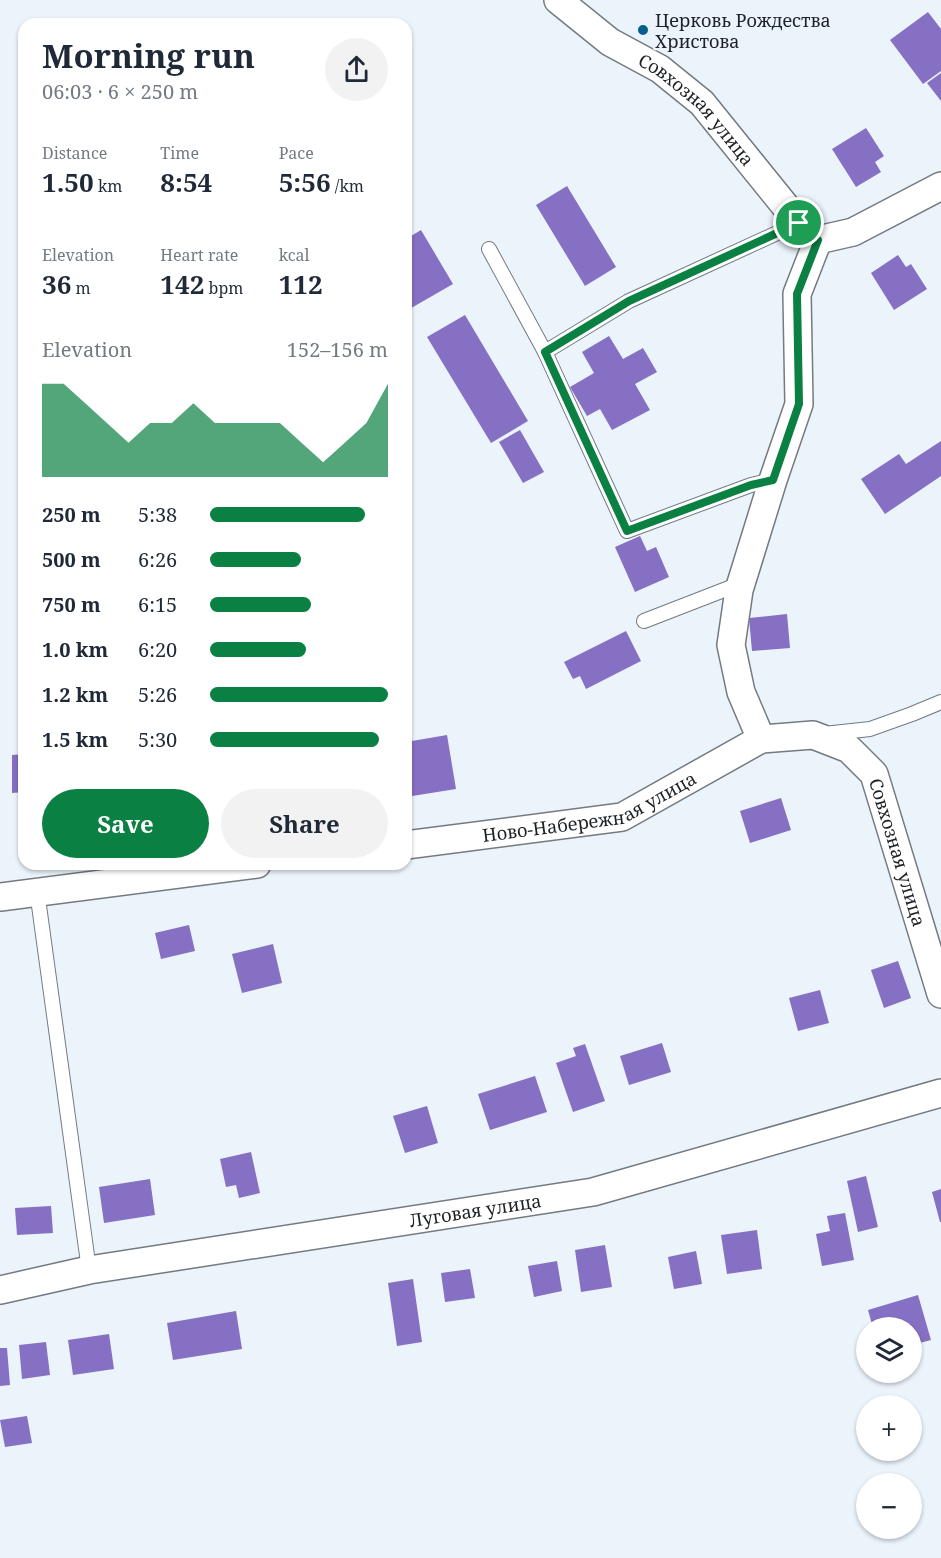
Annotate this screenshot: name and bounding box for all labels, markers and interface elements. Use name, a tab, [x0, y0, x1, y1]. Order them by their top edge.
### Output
place label: Церковь Рождества Христова	[655, 8, 831, 53]
marker: Церковь Рождества Христова	[636, 23, 650, 37]
text: Morning run	[42, 33, 255, 78]
button: share	[325, 38, 388, 101]
street label: Совхозная улица	[634, 48, 760, 171]
text: 06:03 · 6 × 250 m	[42, 78, 198, 105]
text: Distance	[42, 142, 107, 164]
text: Time	[160, 142, 199, 164]
text: Pace	[279, 142, 314, 164]
text: 1.50	[42, 164, 94, 200]
text: 8:54	[160, 164, 212, 200]
text: 5:56	[279, 164, 331, 200]
text: km	[94, 175, 122, 197]
text: /km	[331, 175, 364, 197]
pin	[773, 197, 824, 248]
icon: arrive	[782, 206, 815, 239]
text: Elevation	[42, 244, 114, 266]
text: Heart rate	[160, 244, 238, 266]
text: kcal	[279, 244, 310, 266]
text: 36	[42, 266, 71, 302]
text: 142	[160, 266, 204, 302]
text: 112	[279, 266, 323, 302]
text: m	[71, 277, 91, 299]
text: bpm	[204, 277, 243, 299]
text: Elevation	[42, 336, 132, 363]
text: 152–156 m	[287, 336, 388, 363]
text: 250 m	[42, 501, 101, 528]
text: 5:38	[138, 501, 177, 528]
text: 500 m	[42, 546, 101, 573]
text: 6:26	[138, 546, 177, 573]
text: 750 m	[42, 591, 101, 618]
text: 6:15	[138, 591, 177, 618]
text: 1.0 km	[42, 636, 108, 663]
text: 6:20	[138, 636, 177, 663]
text: 1.2 km	[42, 681, 108, 708]
text: 5:26	[138, 681, 177, 708]
text: 1.5 km	[42, 726, 108, 753]
text: 5:30	[138, 726, 177, 753]
street label: Ново-Набережная улица	[481, 766, 700, 847]
street label: Совхозная улица	[864, 775, 932, 929]
button: Save	[42, 789, 209, 858]
button: Share	[221, 789, 388, 858]
street label: Луговая улица	[408, 1188, 543, 1232]
map controls	[856, 1317, 922, 1539]
button: layers	[856, 1317, 922, 1383]
button: +	[856, 1395, 922, 1461]
button: −	[856, 1473, 922, 1539]

